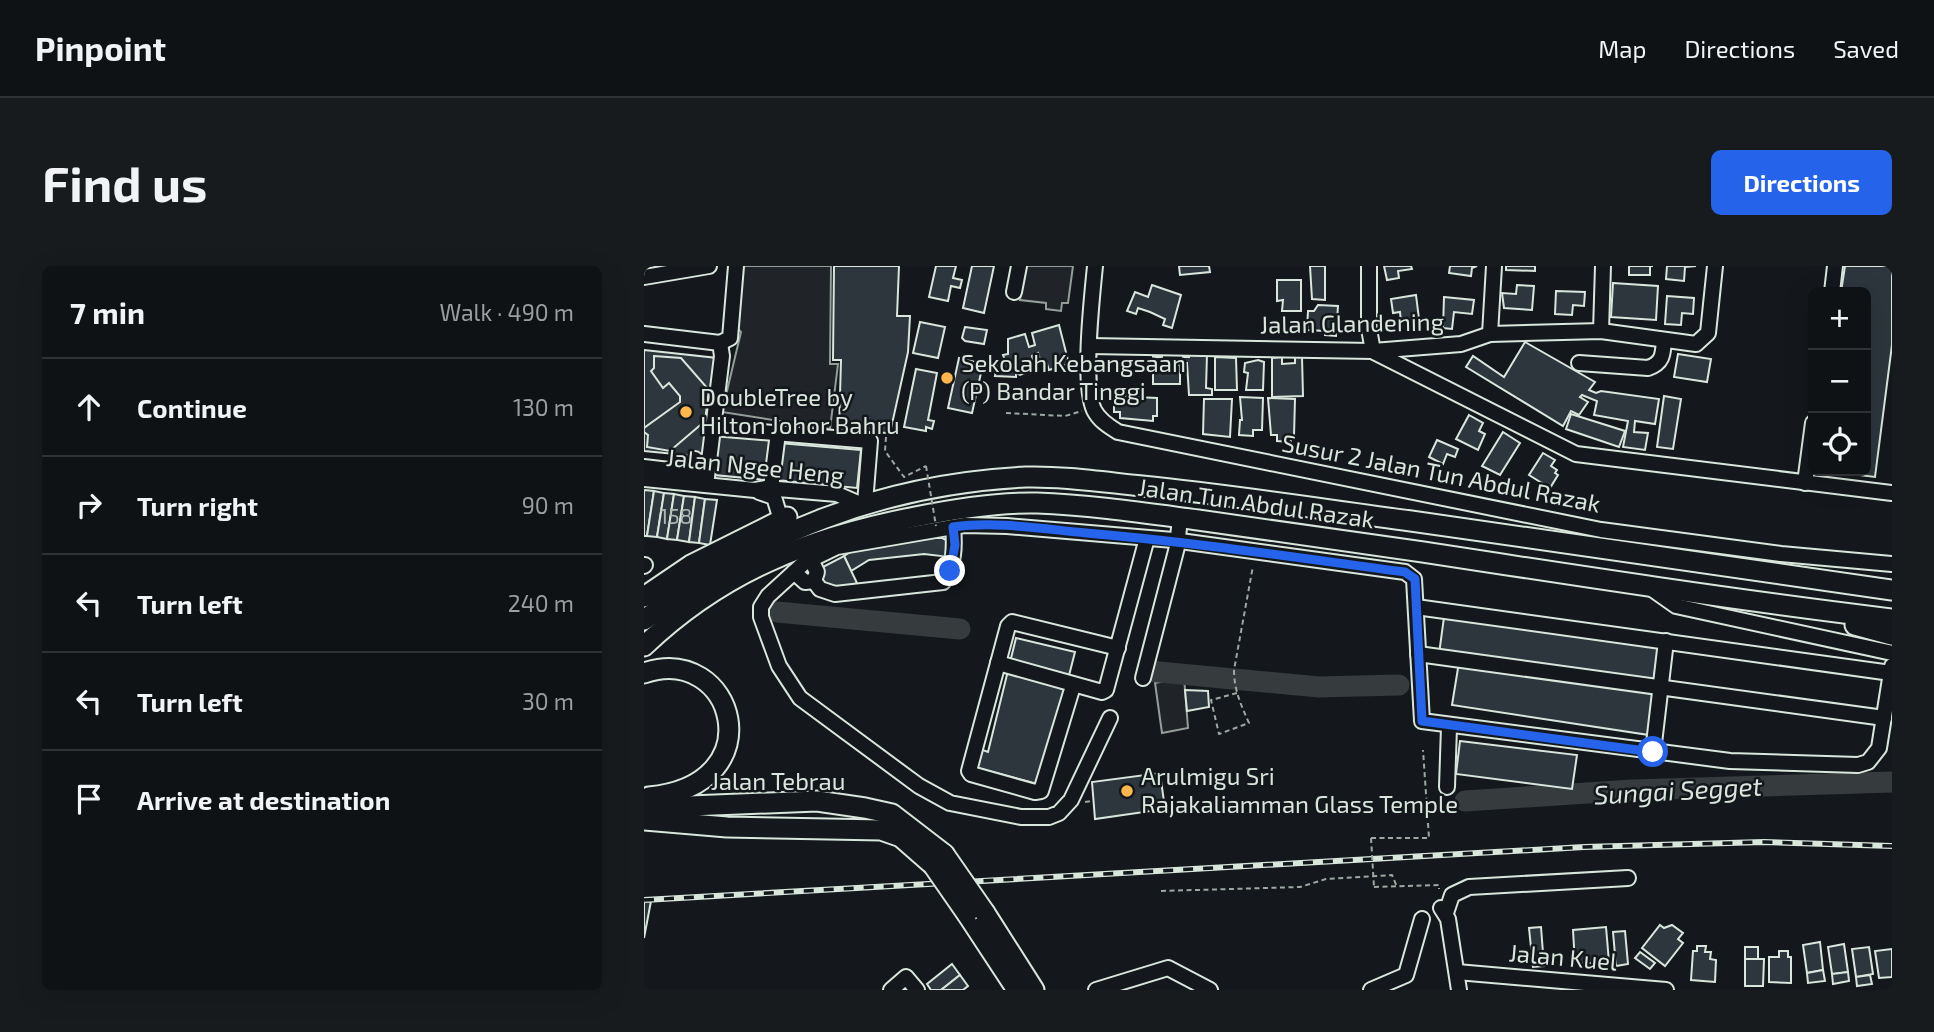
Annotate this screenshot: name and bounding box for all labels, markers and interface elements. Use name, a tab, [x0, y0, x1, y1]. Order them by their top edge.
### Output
text: Pinpoint	[35, 28, 166, 68]
text: Map	[1598, 34, 1646, 63]
text: Directions	[1684, 34, 1795, 63]
text: Saved	[1833, 34, 1899, 63]
button: Directions	[1711, 150, 1892, 215]
text: Find us	[42, 153, 207, 212]
map controls	[1808, 287, 1871, 476]
button: +	[1808, 287, 1871, 350]
text: 7 min	[70, 294, 145, 330]
text: Walk · 490 m	[439, 298, 574, 326]
street label: Jalan Glandening	[1260, 306, 1444, 339]
place label: Sekolah Kebangsaan (P) Bandar Tinggi	[961, 348, 1186, 405]
button: −	[1808, 350, 1871, 413]
marker: Sekolah Kebangsaan (P) Bandar Tinggi	[939, 370, 955, 386]
place label: DoubleTree by Hilton Johor Bahru	[700, 382, 900, 439]
icon: ahead	[70, 388, 108, 426]
text: Continue	[137, 392, 247, 423]
text: 130 m	[513, 393, 574, 421]
marker: DoubleTree by Hilton Johor Bahru	[678, 404, 694, 420]
button: locate	[1808, 413, 1871, 476]
street label: Susur 2 Jalan Tun Abdul Razak	[1279, 427, 1603, 518]
street label: Jalan Ngee Heng	[665, 442, 845, 489]
street label: Jalan Tun Abdul Razak	[1136, 472, 1376, 533]
icon: right	[70, 486, 108, 524]
text: Turn right	[137, 490, 258, 521]
text: 90 m	[522, 491, 574, 519]
house number: 158	[660, 503, 692, 528]
route end	[934, 555, 965, 586]
icon: left	[70, 584, 108, 622]
text: Turn left	[137, 588, 243, 619]
text: 240 m	[508, 589, 574, 617]
icon: left	[70, 682, 108, 720]
text: Turn left	[137, 686, 243, 717]
text: 30 m	[522, 687, 574, 715]
route start	[1637, 736, 1668, 767]
place label: Arulmigu Sri Rajakaliamman Glass Temple	[1141, 761, 1458, 818]
street label: Jalan Tebrau	[711, 766, 845, 795]
water label: Sungai Segget	[1593, 770, 1763, 809]
icon: arrive	[70, 780, 108, 818]
marker: Arulmigu Sri Rajakaliamman Glass Temple	[1119, 783, 1135, 799]
text: Arrive at destination	[137, 784, 390, 815]
street label: Jalan Kuel	[1508, 937, 1619, 976]

